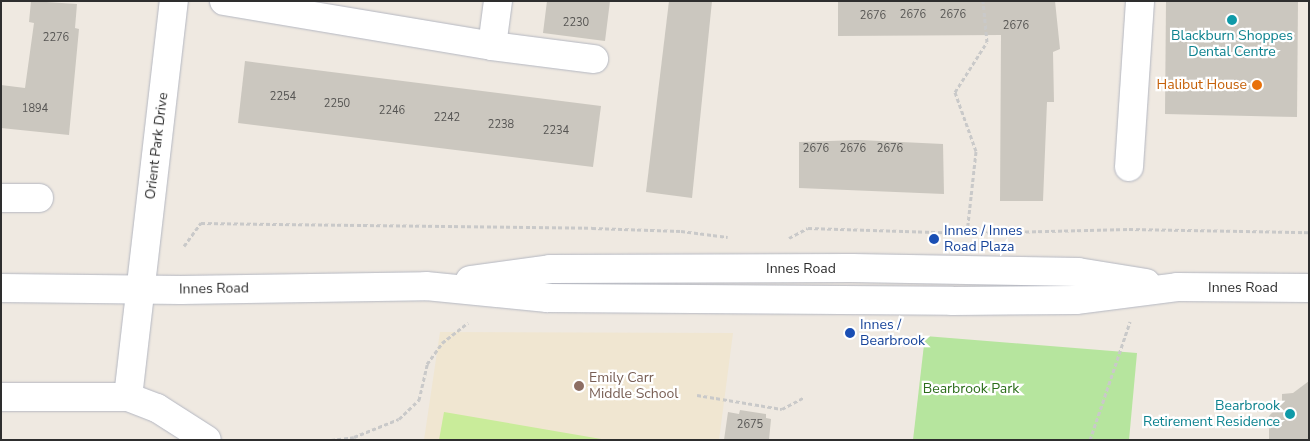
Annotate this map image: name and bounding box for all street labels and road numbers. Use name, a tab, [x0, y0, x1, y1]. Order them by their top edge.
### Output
street label: Orient Park Drive	[142, 92, 172, 200]
street label: Innes Road	[766, 261, 836, 277]
street label: Innes Road	[179, 280, 249, 298]
street label: Innes Road	[1208, 280, 1278, 296]

